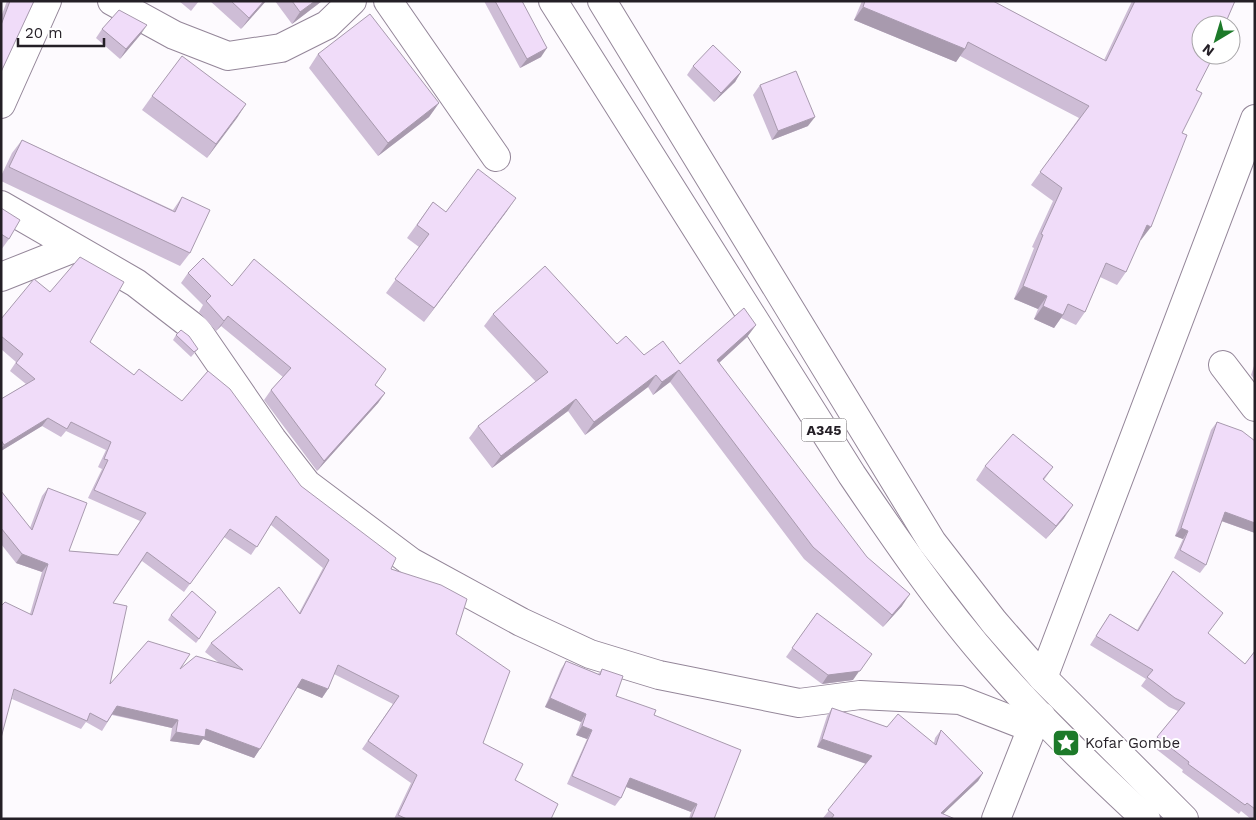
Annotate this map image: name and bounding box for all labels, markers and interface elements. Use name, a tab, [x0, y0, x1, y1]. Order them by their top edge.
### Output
scale bar	[18, 15, 104, 47]
north arrow	[1191, 15, 1241, 65]
text: 20 m	[25, 24, 63, 42]
text: N	[1199, 41, 1217, 60]
road number: A345	[802, 418, 846, 442]
place icon: Kofar Gombe	[1051, 728, 1081, 758]
place label: Kofar Gombe	[1085, 734, 1180, 752]

